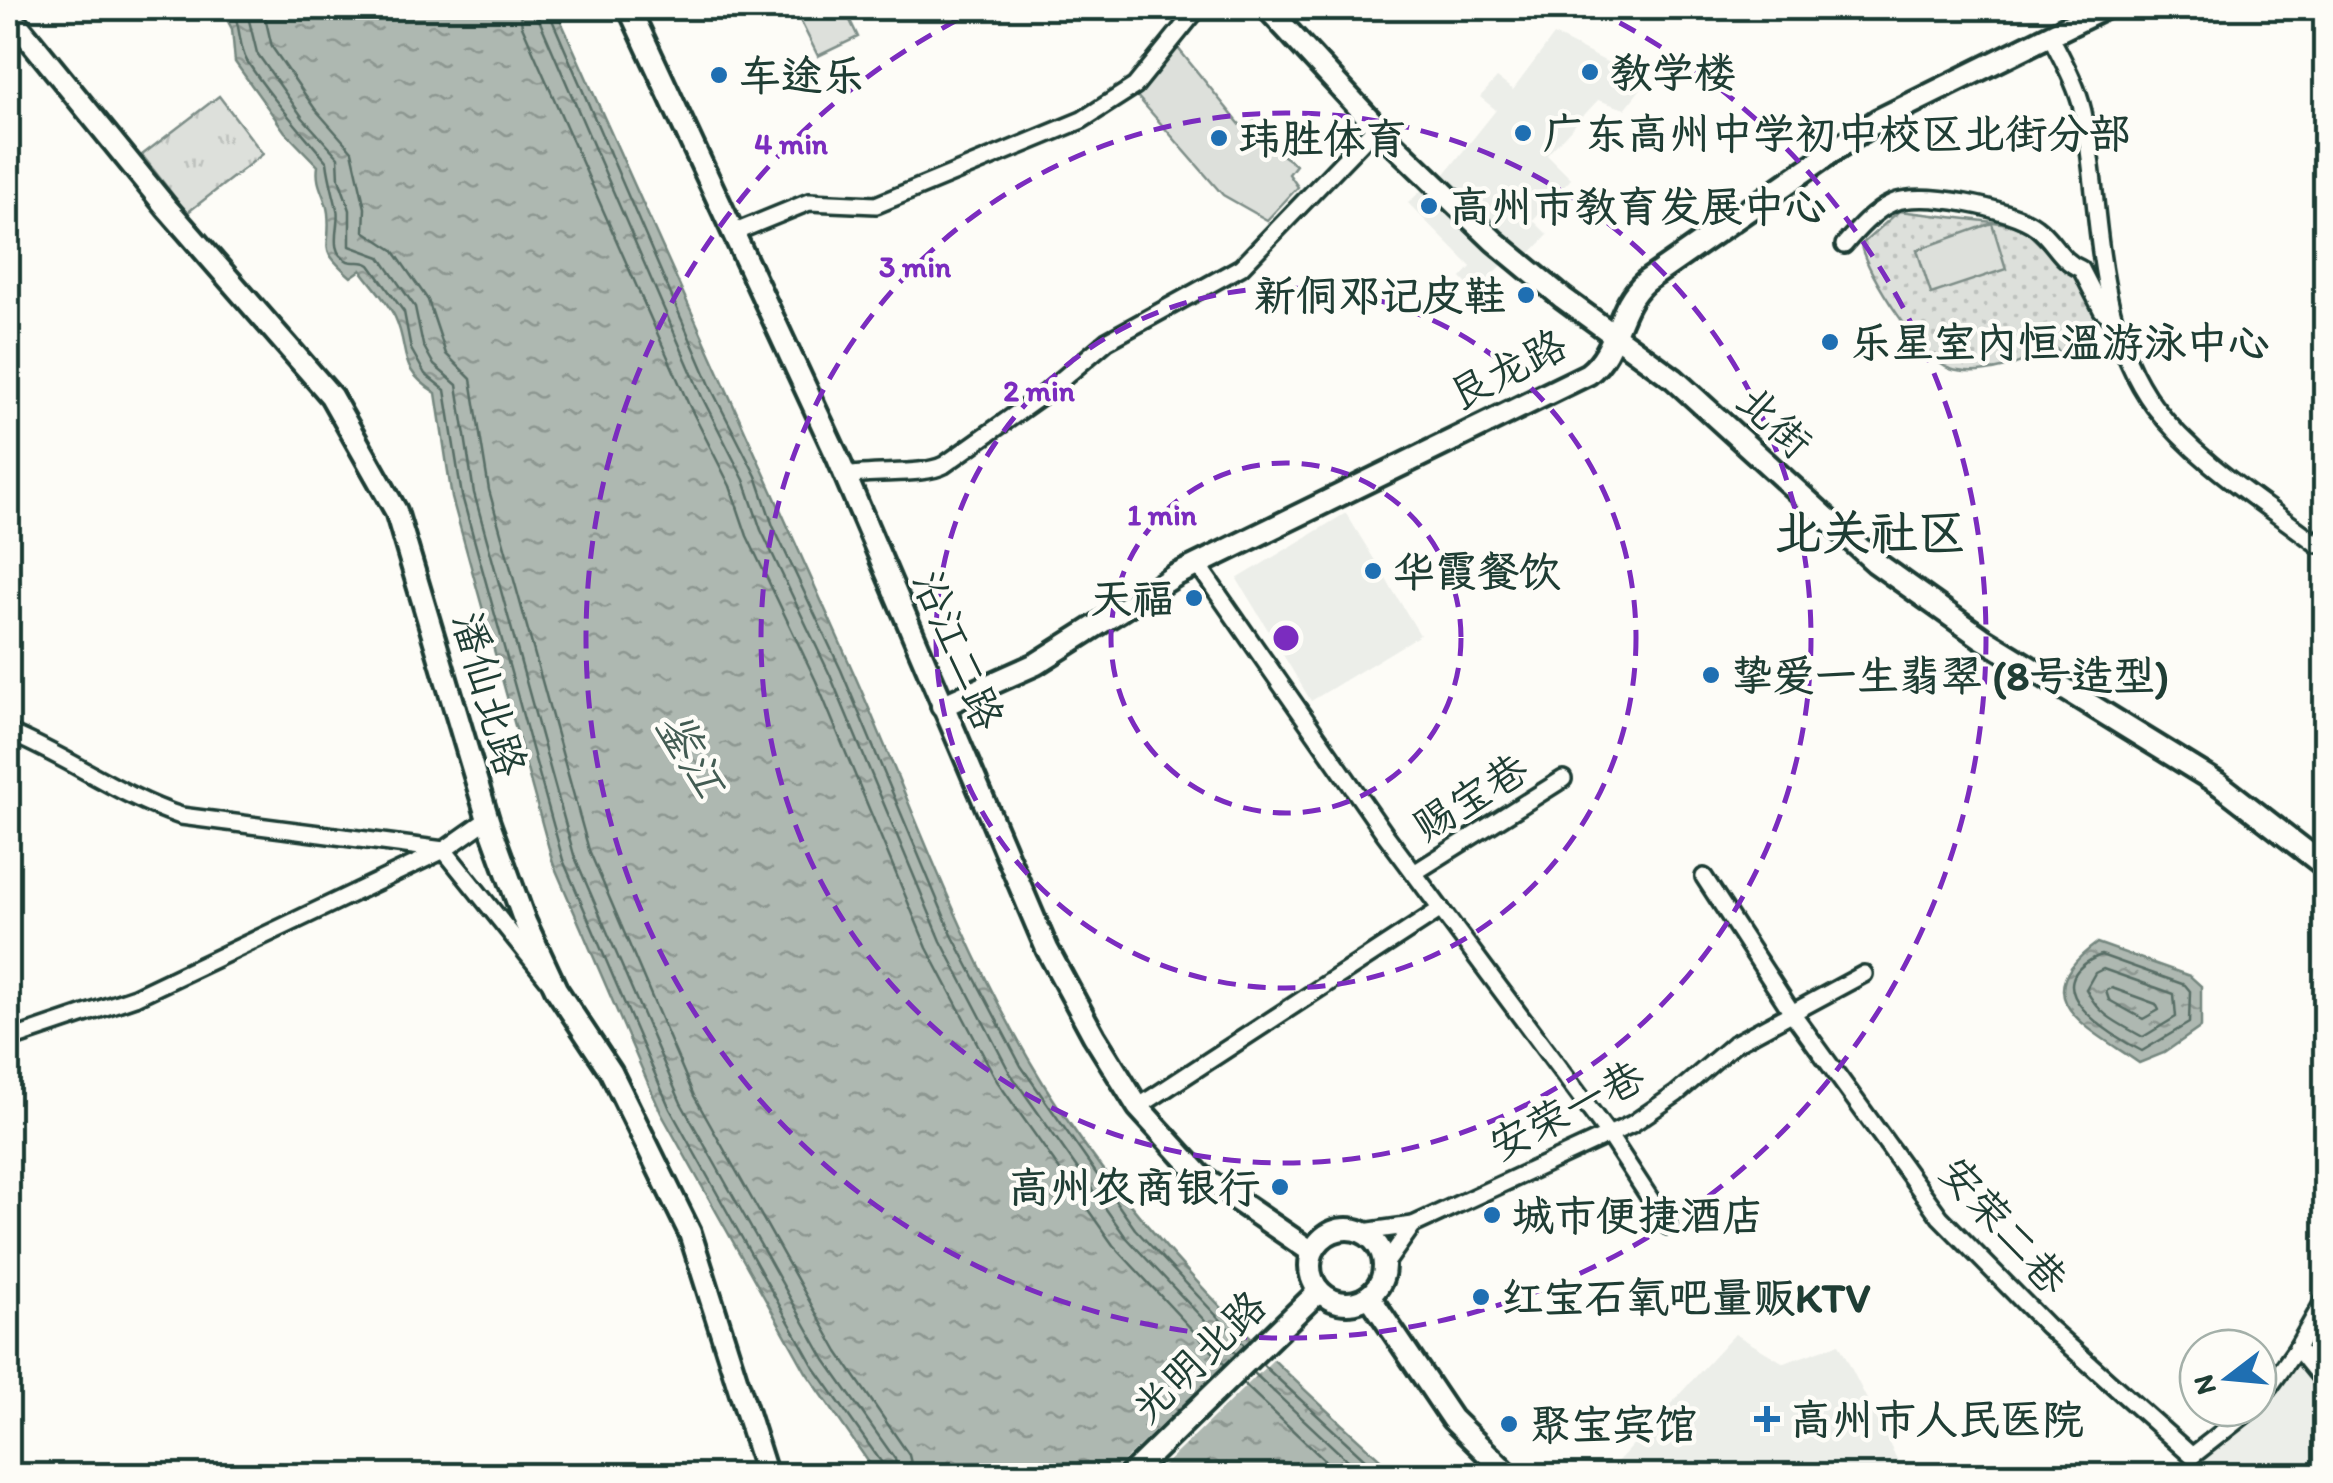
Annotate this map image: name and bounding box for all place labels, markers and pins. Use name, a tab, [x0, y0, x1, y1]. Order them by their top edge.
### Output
place label: 教学楼	[1610, 47, 1736, 98]
place label: 车途乐	[739, 50, 865, 101]
marker: 教学楼	[1579, 61, 1601, 83]
marker: 车途乐	[708, 64, 730, 86]
place label: 广东高州中学初中校区北街分部	[1543, 108, 2131, 159]
place label: 玮胜体育	[1239, 113, 1407, 164]
marker: 广东高州中学初中校区北街分部	[1512, 122, 1534, 144]
marker: 玮胜体育	[1208, 127, 1230, 149]
place label: 高州市教育发展中心	[1449, 181, 1827, 232]
marker: 高州市教育发展中心	[1418, 195, 1440, 217]
place label: 新侗邓记皮鞋	[1254, 270, 1506, 321]
marker: 新侗邓记皮鞋	[1515, 284, 1537, 306]
place label: 乐星室内恒温游泳中心	[1850, 317, 2270, 368]
marker: 乐星室内恒温游泳中心	[1819, 331, 1841, 353]
place label: 华霞餐饮	[1393, 546, 1561, 597]
marker: 华霞餐饮	[1362, 560, 1384, 582]
place label: 天福	[1090, 573, 1174, 624]
marker: 天福	[1183, 587, 1205, 609]
centre of rings	[1268, 620, 1304, 656]
place label: 挚爱一生翡翠 (8号造型)	[1731, 650, 2169, 701]
marker: 挚爱一生翡翠 (8号造型)	[1700, 664, 1722, 686]
place label: 高州农商银行	[1008, 1162, 1260, 1213]
marker: 高州农商银行	[1269, 1176, 1291, 1198]
place label: 城市便捷酒店	[1512, 1190, 1764, 1241]
marker: 城市便捷酒店	[1481, 1204, 1503, 1226]
place label: 红宝石氧吧量贩KTV	[1501, 1272, 1870, 1323]
marker: 红宝石氧吧量贩KTV	[1470, 1286, 1492, 1308]
place label: 高州市人民医院	[1790, 1394, 2084, 1445]
place label: 聚宝宾馆	[1529, 1399, 1697, 1450]
marker: 高州市人民医院	[1754, 1406, 1780, 1432]
marker: 聚宝宾馆	[1498, 1413, 1520, 1435]

